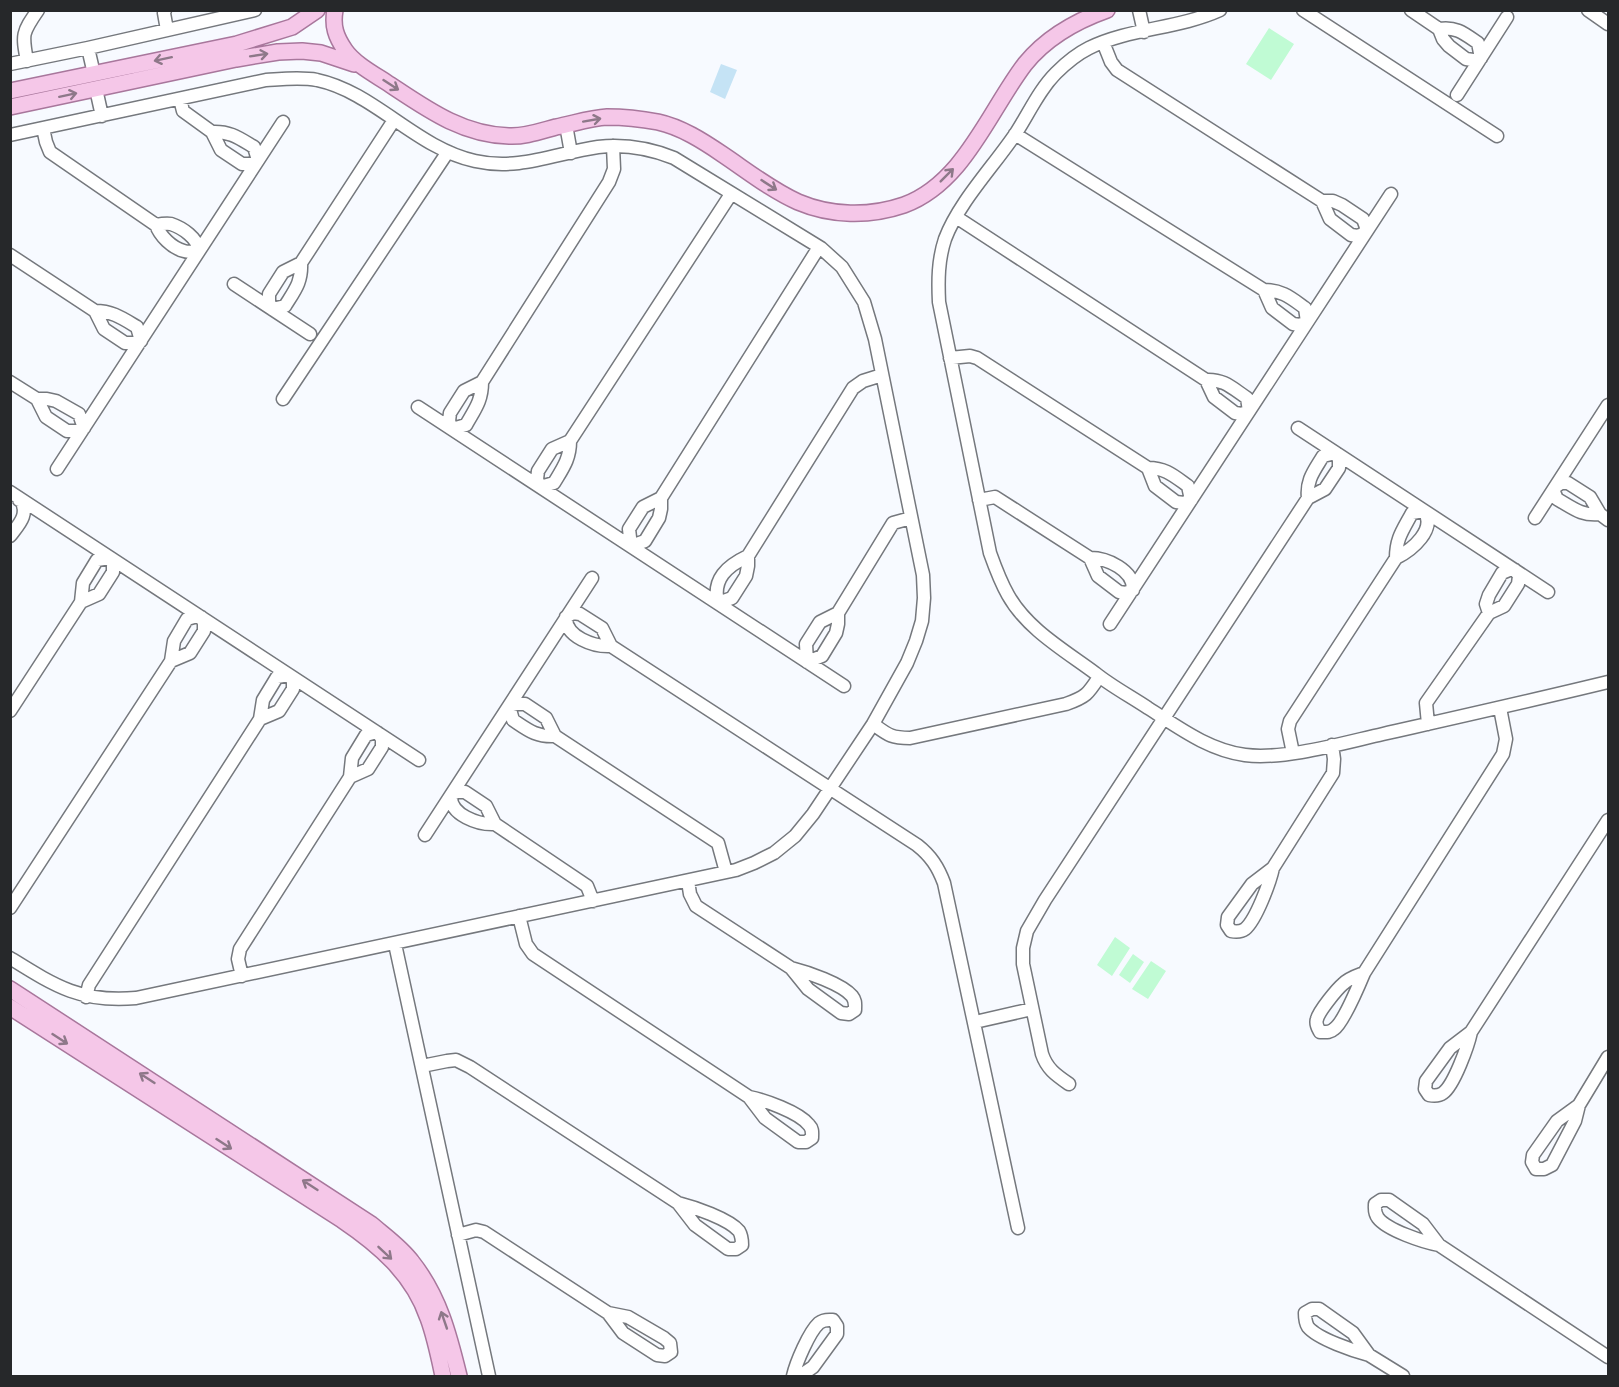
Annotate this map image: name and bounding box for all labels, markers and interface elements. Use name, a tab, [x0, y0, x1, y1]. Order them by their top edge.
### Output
one-way arrow	[248, 49, 268, 60]
one-way arrow	[154, 54, 173, 65]
one-way arrow	[382, 79, 398, 91]
one-way arrow	[57, 89, 77, 100]
one-way arrow	[582, 114, 601, 125]
one-way arrow	[940, 168, 955, 182]
one-way arrow	[761, 179, 778, 192]
one-way arrow	[51, 1033, 68, 1045]
one-way arrow	[139, 1072, 156, 1084]
one-way arrow	[215, 1139, 232, 1151]
one-way arrow	[302, 1178, 319, 1191]
one-way arrow	[377, 1246, 392, 1260]
one-way arrow	[438, 1311, 449, 1330]

